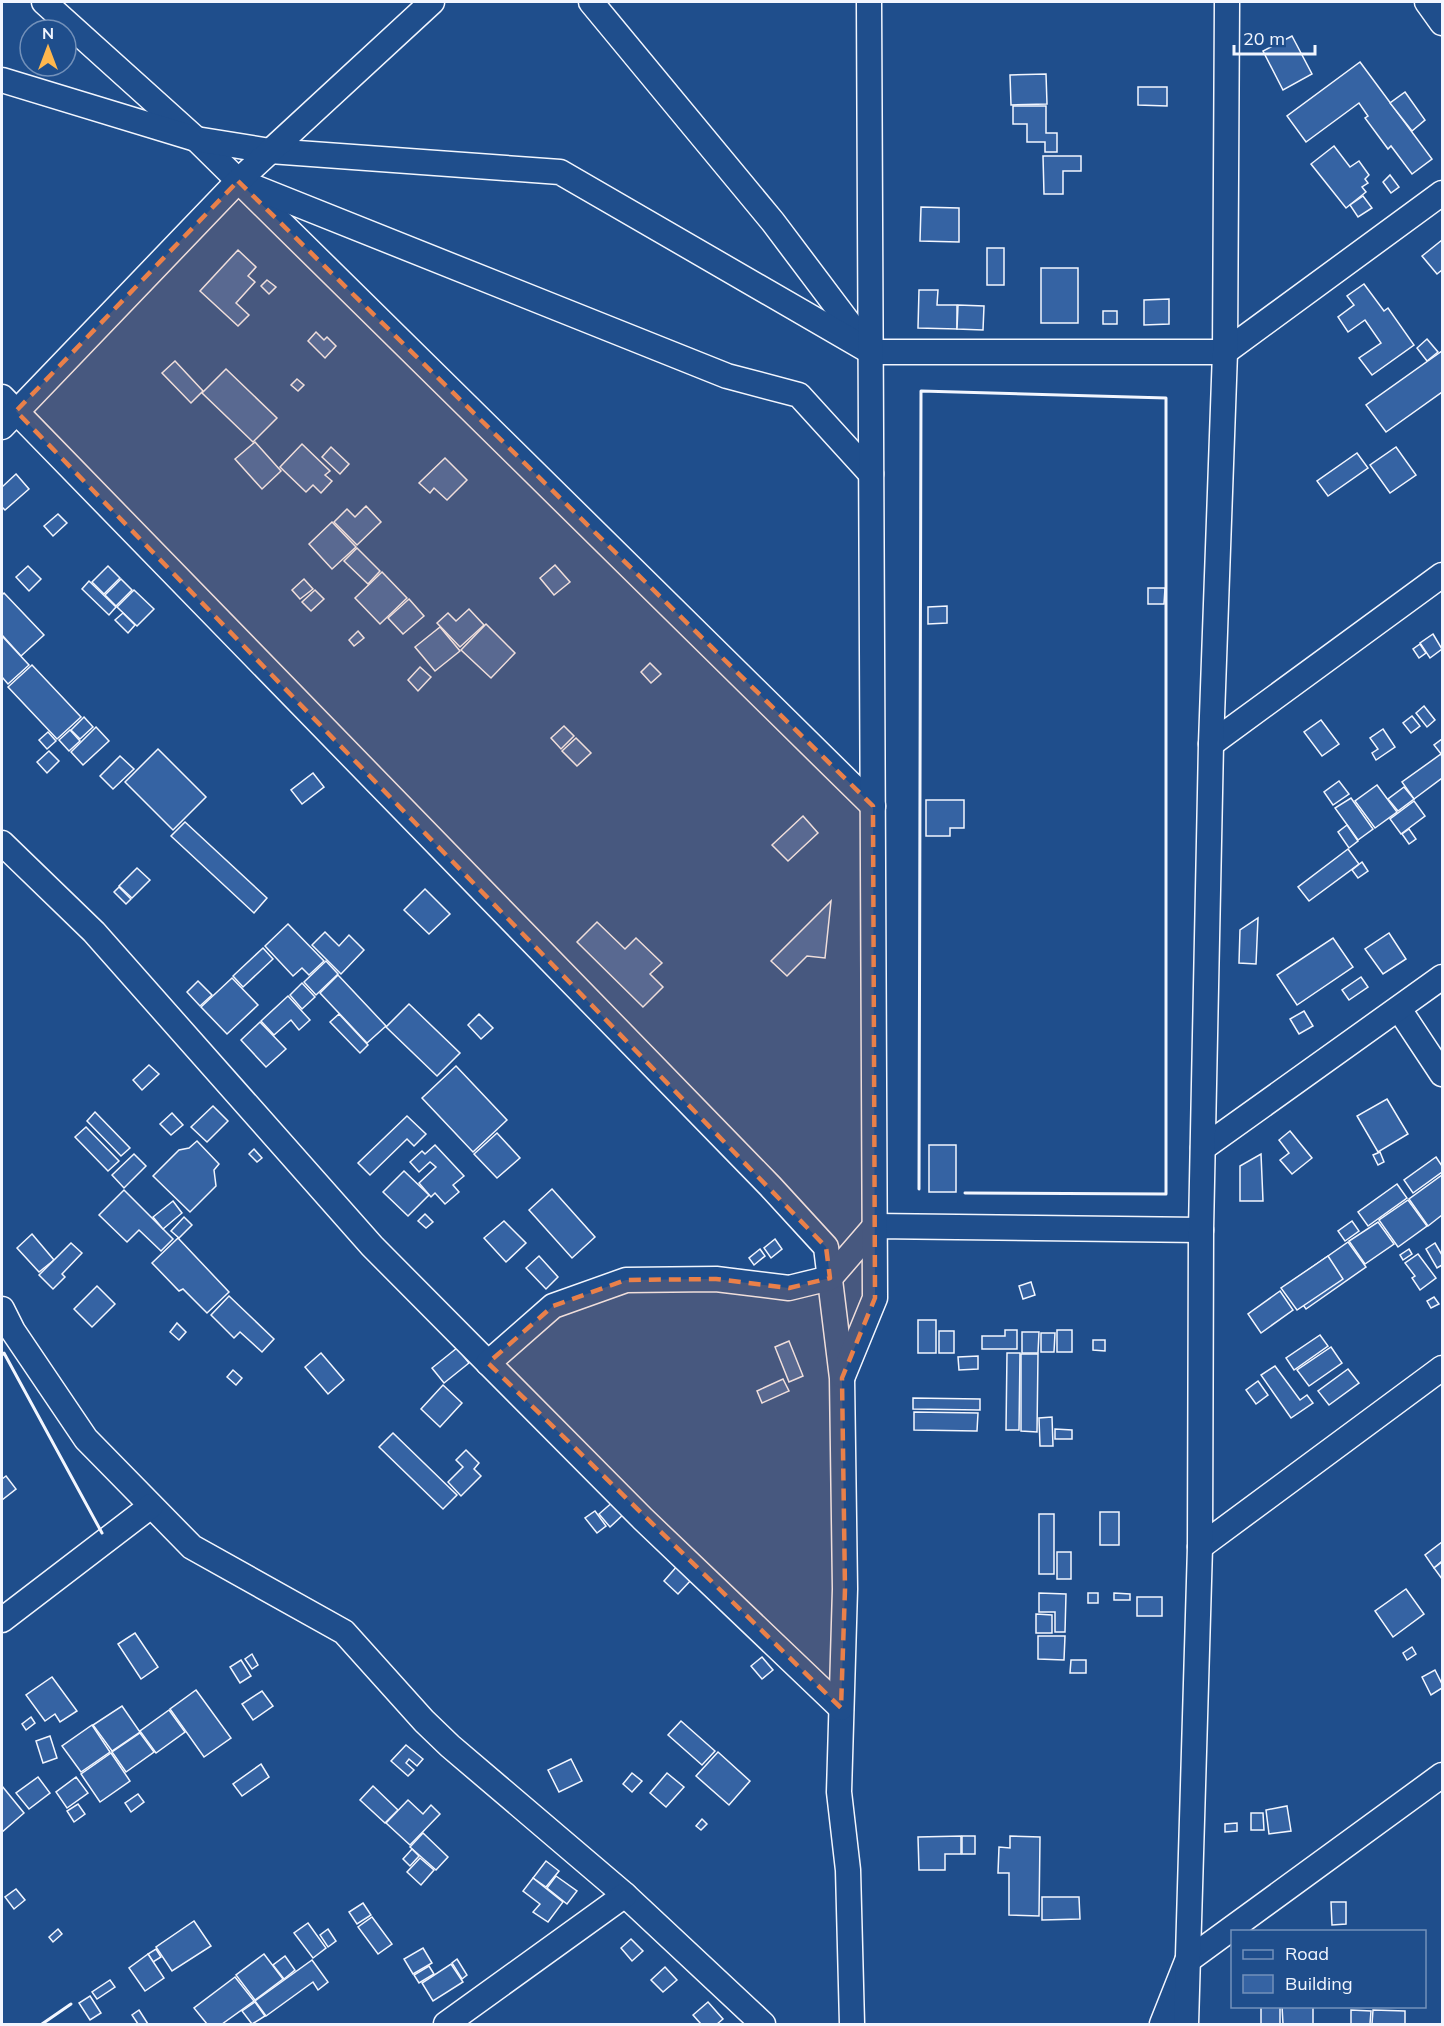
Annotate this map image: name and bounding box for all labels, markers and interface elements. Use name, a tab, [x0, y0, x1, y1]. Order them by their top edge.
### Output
north arrow	[18, 18, 78, 78]
scale bar	[1234, 18, 1315, 56]
text: N	[42, 23, 54, 43]
text: 20 m	[1243, 27, 1285, 50]
legend	[1231, 1930, 1426, 2008]
text: Road	[1285, 1942, 1329, 1965]
text: Building	[1285, 1972, 1353, 1995]

